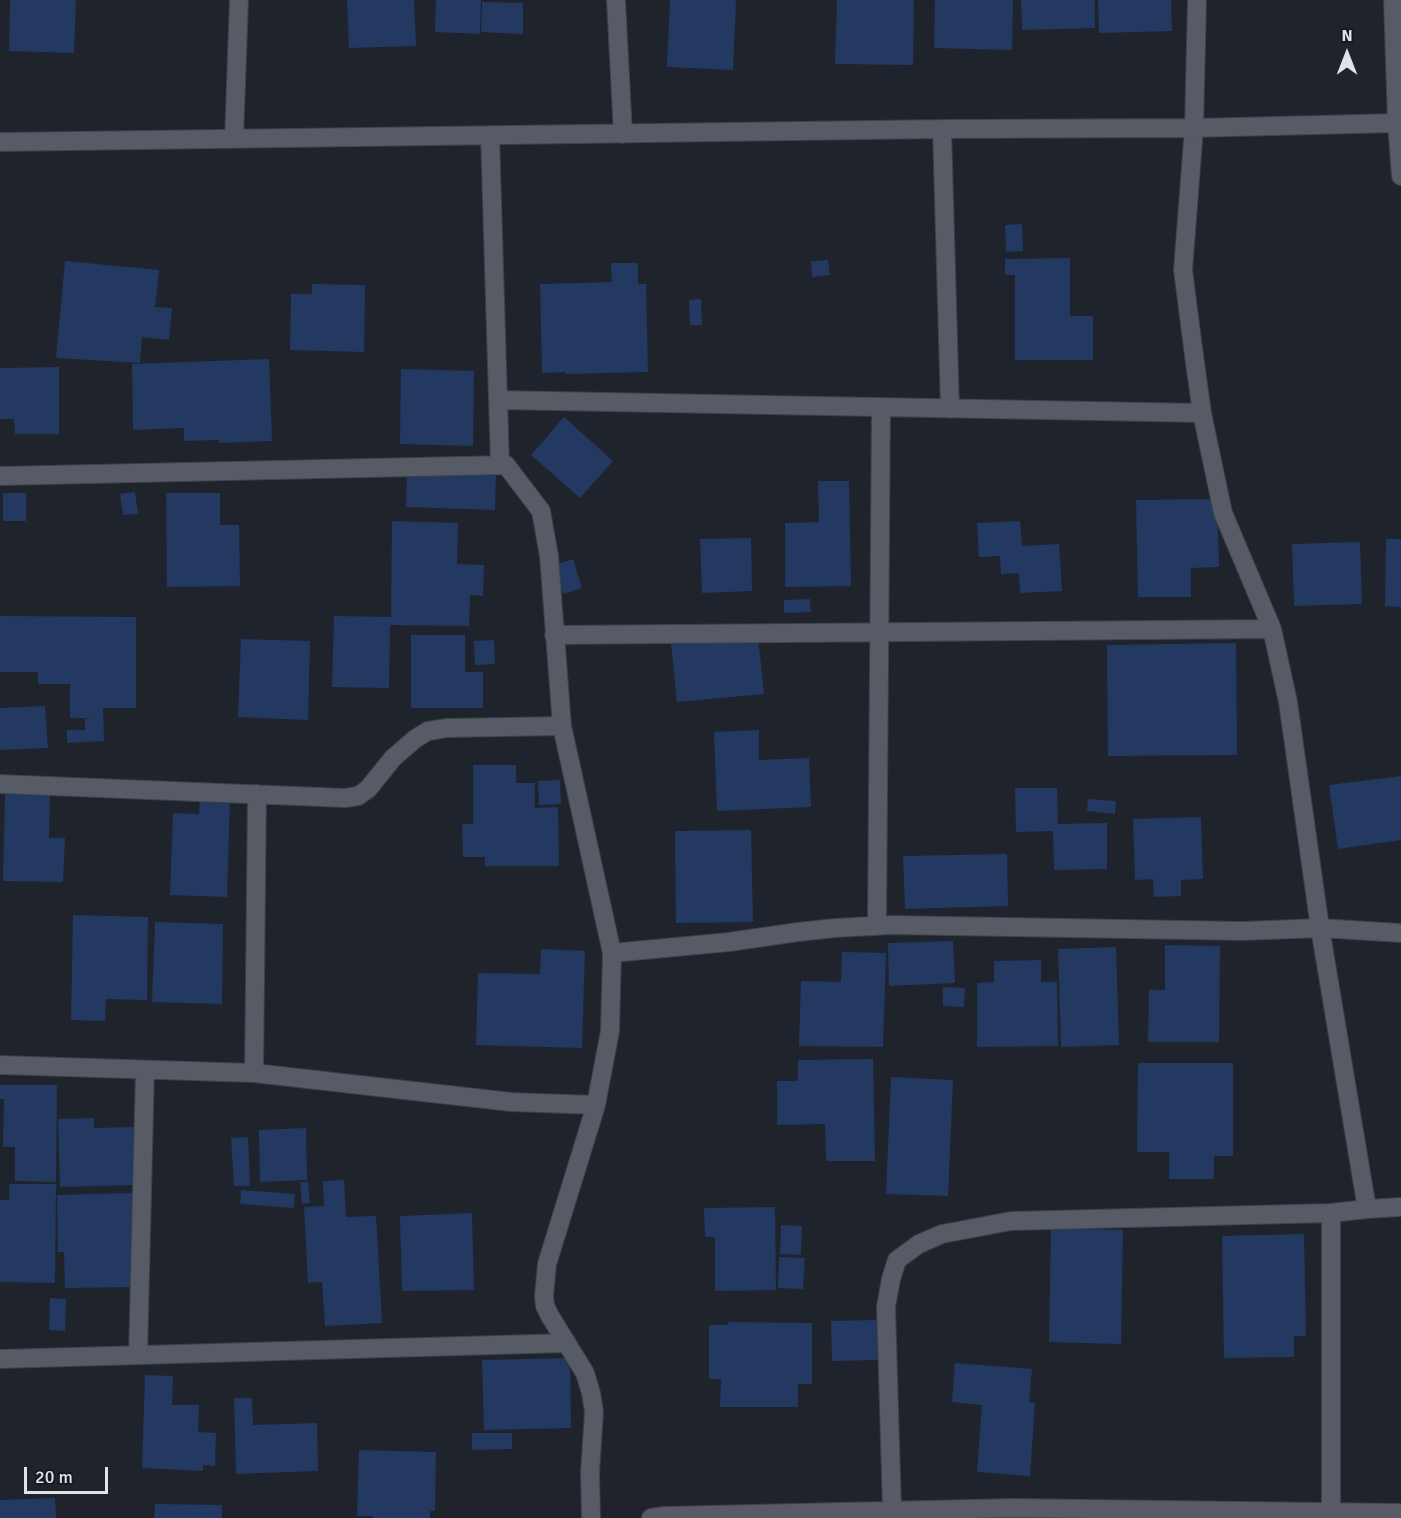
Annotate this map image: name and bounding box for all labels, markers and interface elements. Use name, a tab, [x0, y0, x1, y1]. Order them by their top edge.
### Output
north arrow	[1317, 24, 1377, 84]
text: N	[1341, 26, 1353, 46]
scale bar	[27, 1455, 111, 1493]
text: 20 m	[35, 1466, 73, 1488]

